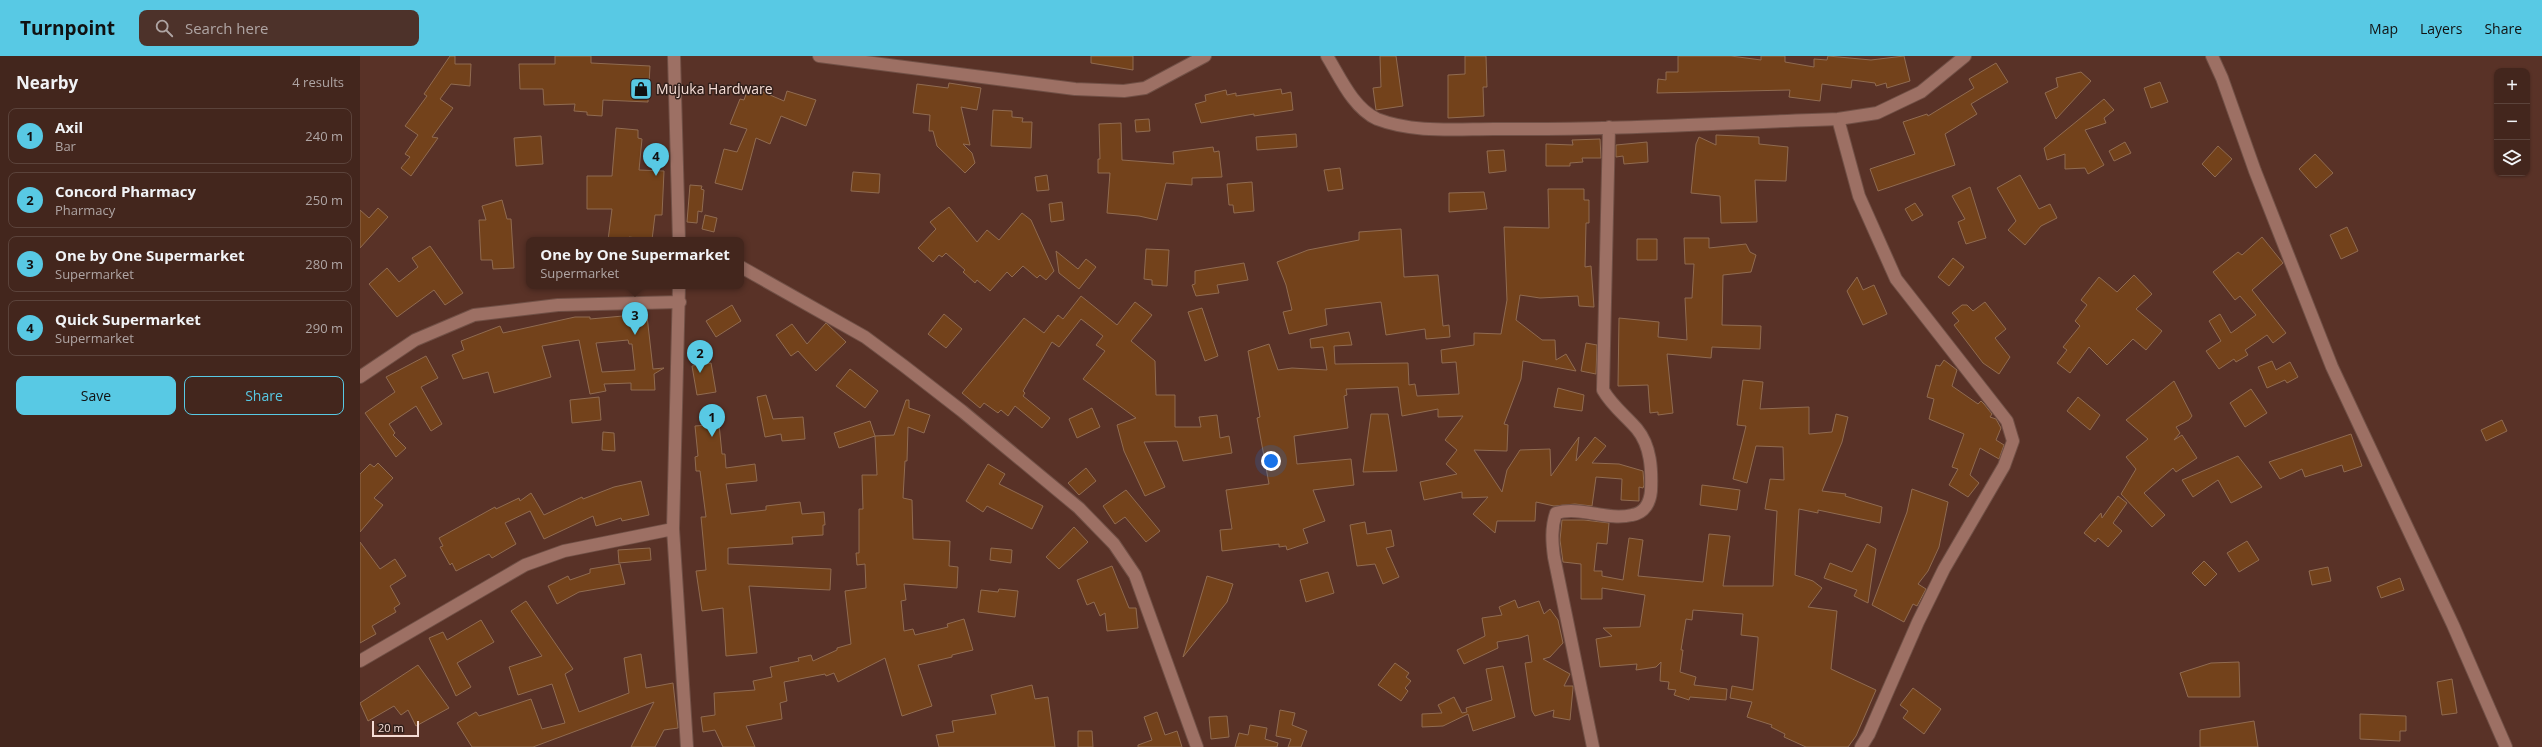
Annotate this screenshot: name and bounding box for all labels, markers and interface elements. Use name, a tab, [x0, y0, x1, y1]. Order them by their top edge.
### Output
search box	[139, 10, 419, 46]
text: Turnpoint	[20, 15, 115, 41]
icon: search	[153, 17, 175, 39]
text: Search here	[185, 18, 269, 38]
text: Map	[2369, 19, 2398, 38]
text: Layers	[2420, 19, 2462, 38]
text: Share	[2484, 19, 2522, 38]
map controls	[2494, 68, 2530, 176]
button: +	[2494, 68, 2530, 104]
text: Nearby	[16, 71, 78, 94]
text: 4 results	[292, 73, 344, 91]
shop icon: Mujuka Hardware	[628, 76, 654, 102]
place label: Mujuka Hardware	[656, 79, 773, 98]
button: −	[2494, 104, 2530, 140]
text: Axil	[55, 117, 83, 137]
text: 1	[26, 127, 34, 145]
text: 240 m	[305, 127, 343, 145]
text: Bar	[55, 137, 76, 155]
button: layers	[2494, 140, 2530, 176]
pin: 4	[643, 143, 669, 176]
text: Concord Pharmacy	[55, 181, 196, 201]
text: 2	[26, 191, 34, 209]
text: 250 m	[305, 191, 343, 209]
text: Pharmacy	[55, 201, 115, 219]
popup	[526, 237, 744, 289]
text: One by One Supermarket	[540, 244, 730, 264]
text: One by One Supermarket	[55, 245, 245, 265]
text: 3	[26, 255, 34, 273]
text: 280 m	[305, 255, 343, 273]
text: Supermarket	[540, 264, 619, 282]
text: Supermarket	[55, 265, 134, 283]
pin: 3	[622, 302, 648, 335]
text: Quick Supermarket	[55, 309, 201, 329]
text: 4	[26, 319, 34, 337]
text: 290 m	[305, 319, 343, 337]
text: Supermarket	[55, 329, 134, 347]
pin: 2	[687, 340, 713, 373]
button: Save	[16, 376, 176, 415]
button: Share	[184, 376, 344, 415]
pin: 1	[699, 404, 725, 437]
your location	[1261, 451, 1281, 471]
scale bar	[372, 719, 419, 738]
text: 20 m	[378, 720, 404, 735]

